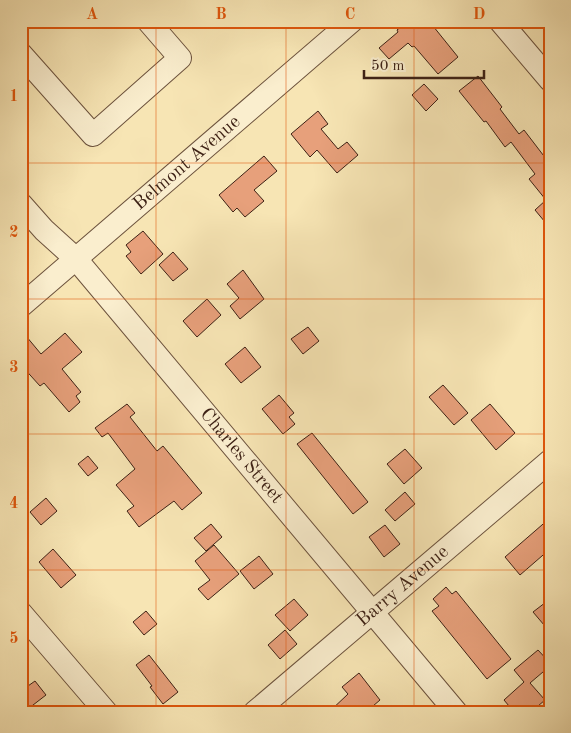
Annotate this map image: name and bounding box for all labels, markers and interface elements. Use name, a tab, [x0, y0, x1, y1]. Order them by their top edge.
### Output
text: A	[86, 7, 98, 23]
text: B	[215, 7, 227, 23]
text: C	[345, 7, 355, 23]
text: D	[473, 7, 485, 23]
scale bar	[364, 48, 484, 80]
text: 50 m	[371, 59, 405, 74]
text: 1	[9, 89, 19, 105]
street label: Belmont Avenue	[130, 112, 244, 214]
text: 2	[9, 225, 19, 241]
text: 3	[9, 360, 19, 376]
street label: Charles Street	[196, 405, 286, 507]
text: 4	[9, 496, 19, 512]
street label: Barry Avenue	[353, 542, 452, 630]
text: 5	[9, 631, 19, 647]

